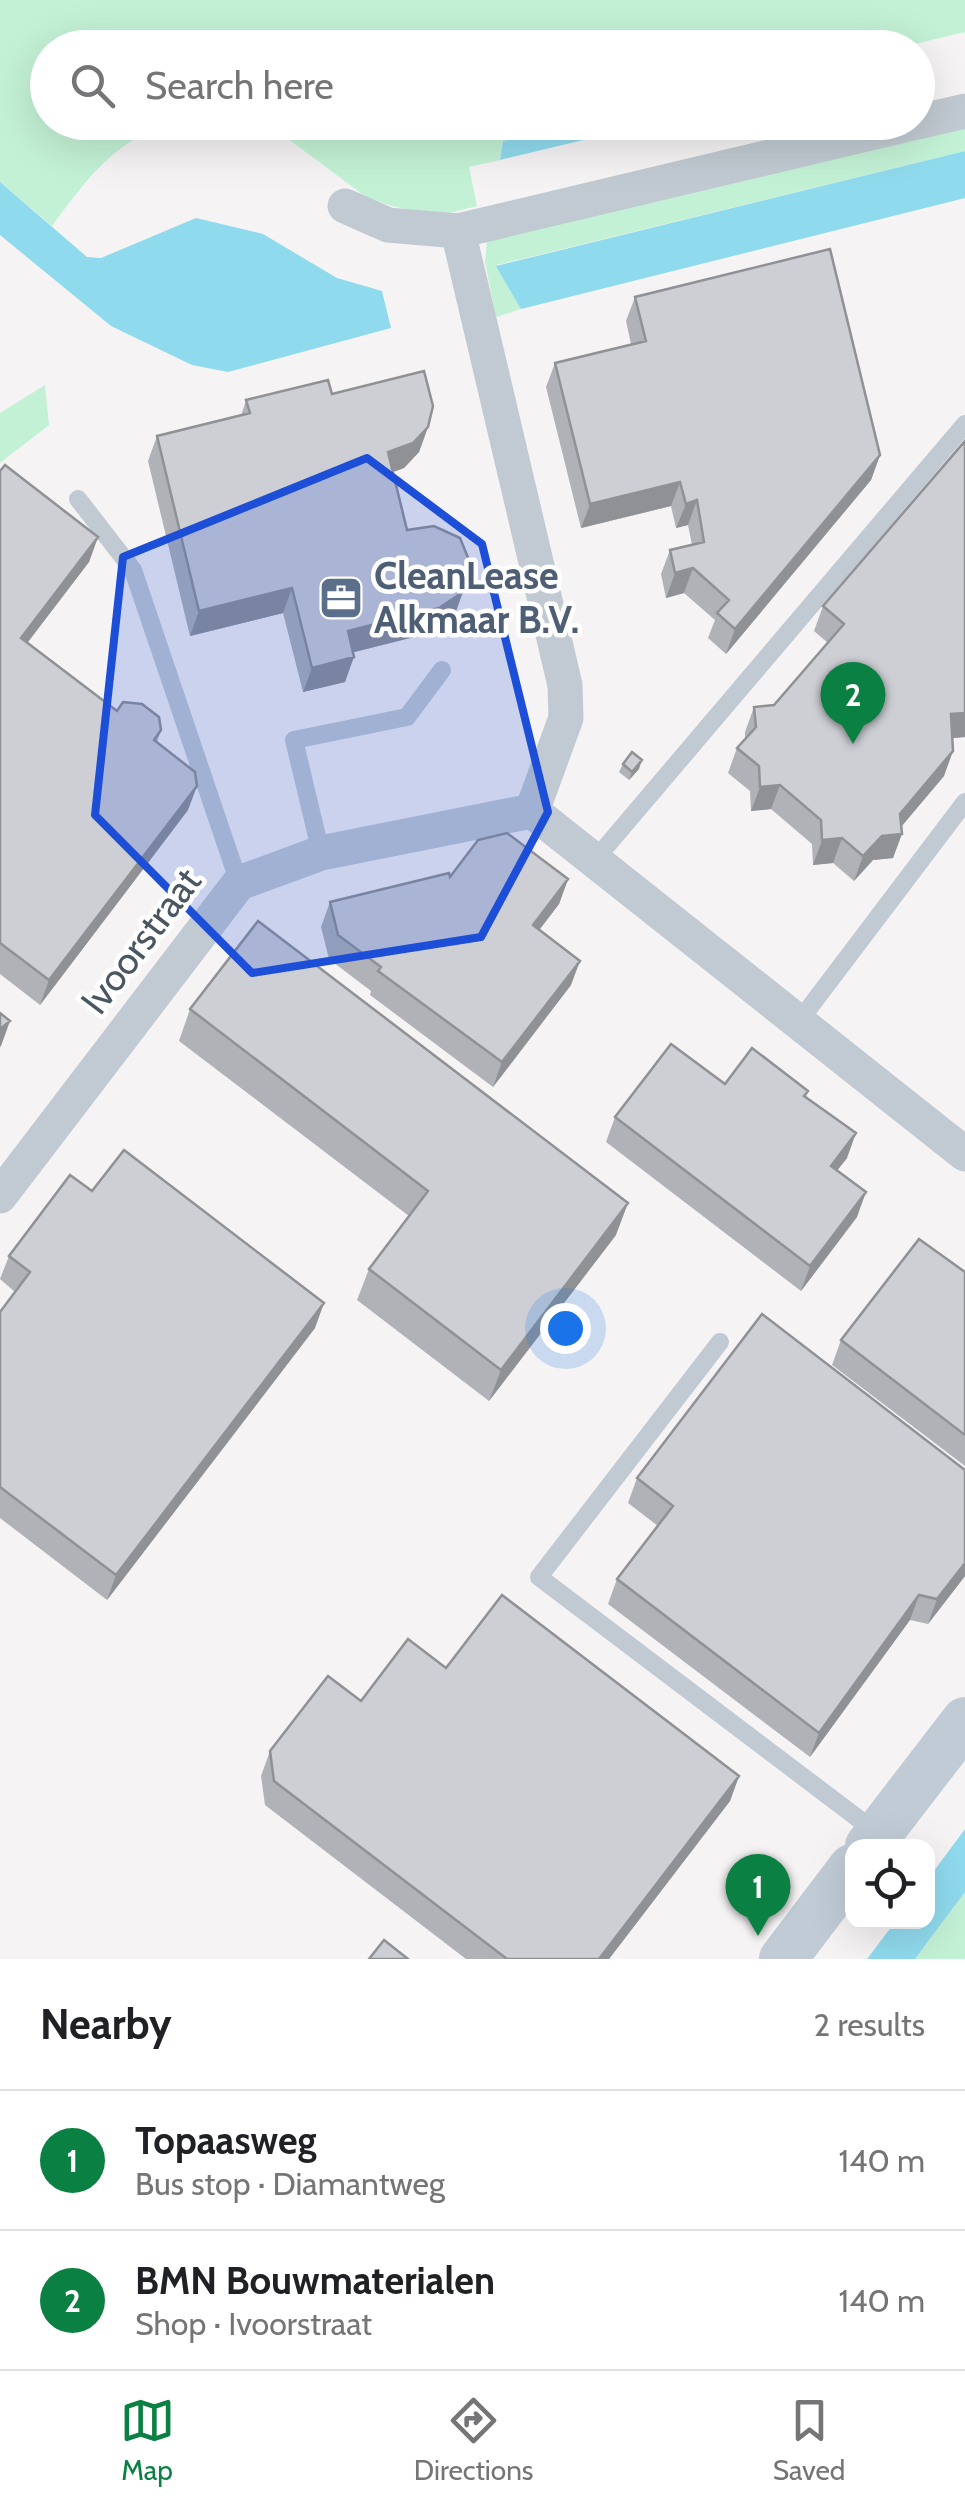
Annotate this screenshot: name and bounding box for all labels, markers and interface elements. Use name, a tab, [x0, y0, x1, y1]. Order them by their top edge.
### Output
search box	[30, 30, 935, 140]
icon: search	[65, 58, 120, 113]
text: Search here	[145, 62, 334, 109]
place label: CleanLease Alkmaar B.V.	[374, 552, 579, 643]
office icon: CleanLease Alkmaar B.V.	[318, 575, 364, 621]
pin: 2	[820, 662, 886, 744]
street label: Ivoorstraat	[70, 858, 211, 1023]
your location	[540, 1303, 591, 1354]
map controls	[845, 1839, 935, 1929]
button: locate	[845, 1839, 935, 1929]
pin: 1	[726, 1854, 790, 1936]
text: Nearby	[40, 1998, 172, 2050]
text: 2 results	[814, 2005, 925, 2044]
text: Topaasweg	[135, 2117, 317, 2164]
text: 1	[67, 2141, 78, 2180]
text: 140 m	[838, 2141, 925, 2180]
text: Bus stop · Diamantweg	[135, 2164, 445, 2203]
text: BMN Bouwmaterialen	[135, 2257, 495, 2304]
text: 2	[64, 2281, 81, 2320]
text: 140 m	[838, 2281, 925, 2320]
text: Shop · Ivoorstraat	[135, 2304, 372, 2343]
tab: Map	[120, 2393, 175, 2487]
tab: Directions	[414, 2393, 533, 2487]
tab: Saved	[773, 2393, 845, 2487]

